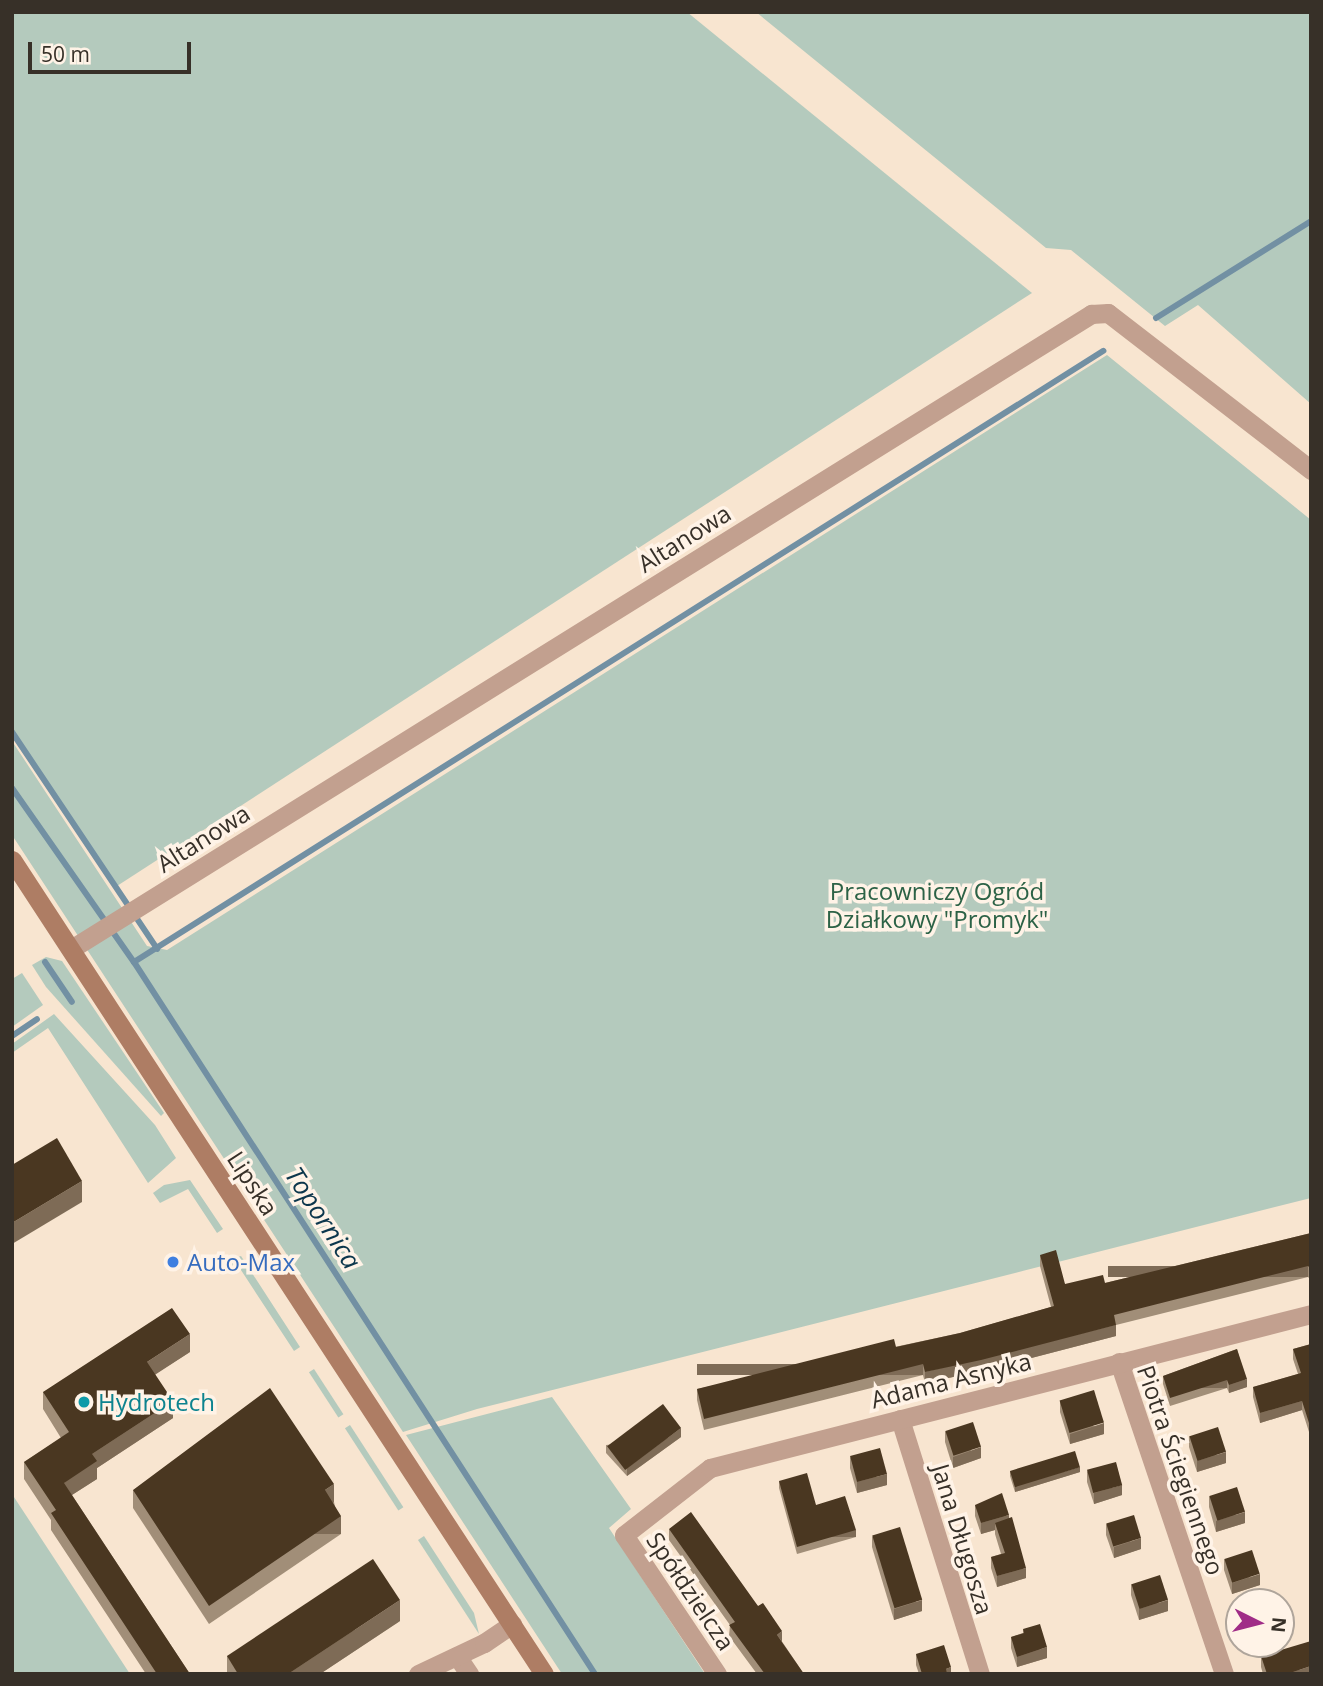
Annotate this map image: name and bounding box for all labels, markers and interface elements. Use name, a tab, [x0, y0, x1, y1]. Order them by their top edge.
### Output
scale bar	[32, 28, 194, 72]
text: 50 m	[41, 40, 90, 68]
street label: Altanowa	[632, 498, 736, 578]
street label: Altanowa	[151, 798, 255, 878]
park label: Pracowniczy Ogród Działkowy "Promyk"	[826, 877, 1048, 933]
street label: Lipska	[222, 1146, 284, 1220]
water label: Topornica	[278, 1161, 368, 1275]
place label: Auto-Max	[187, 1248, 295, 1276]
marker: Auto-Max	[165, 1254, 181, 1270]
street label: Adama Asnyka	[868, 1346, 1034, 1414]
street label: Piotra Ściegiennego	[1132, 1361, 1230, 1579]
place label: Hydrotech	[98, 1388, 215, 1416]
marker: Hydrotech	[76, 1394, 92, 1410]
street label: Jana Długosza	[926, 1460, 1000, 1618]
street label: Spółdzielcza	[641, 1527, 741, 1655]
north arrow	[1225, 1588, 1295, 1658]
text: N	[1265, 1616, 1293, 1634]

